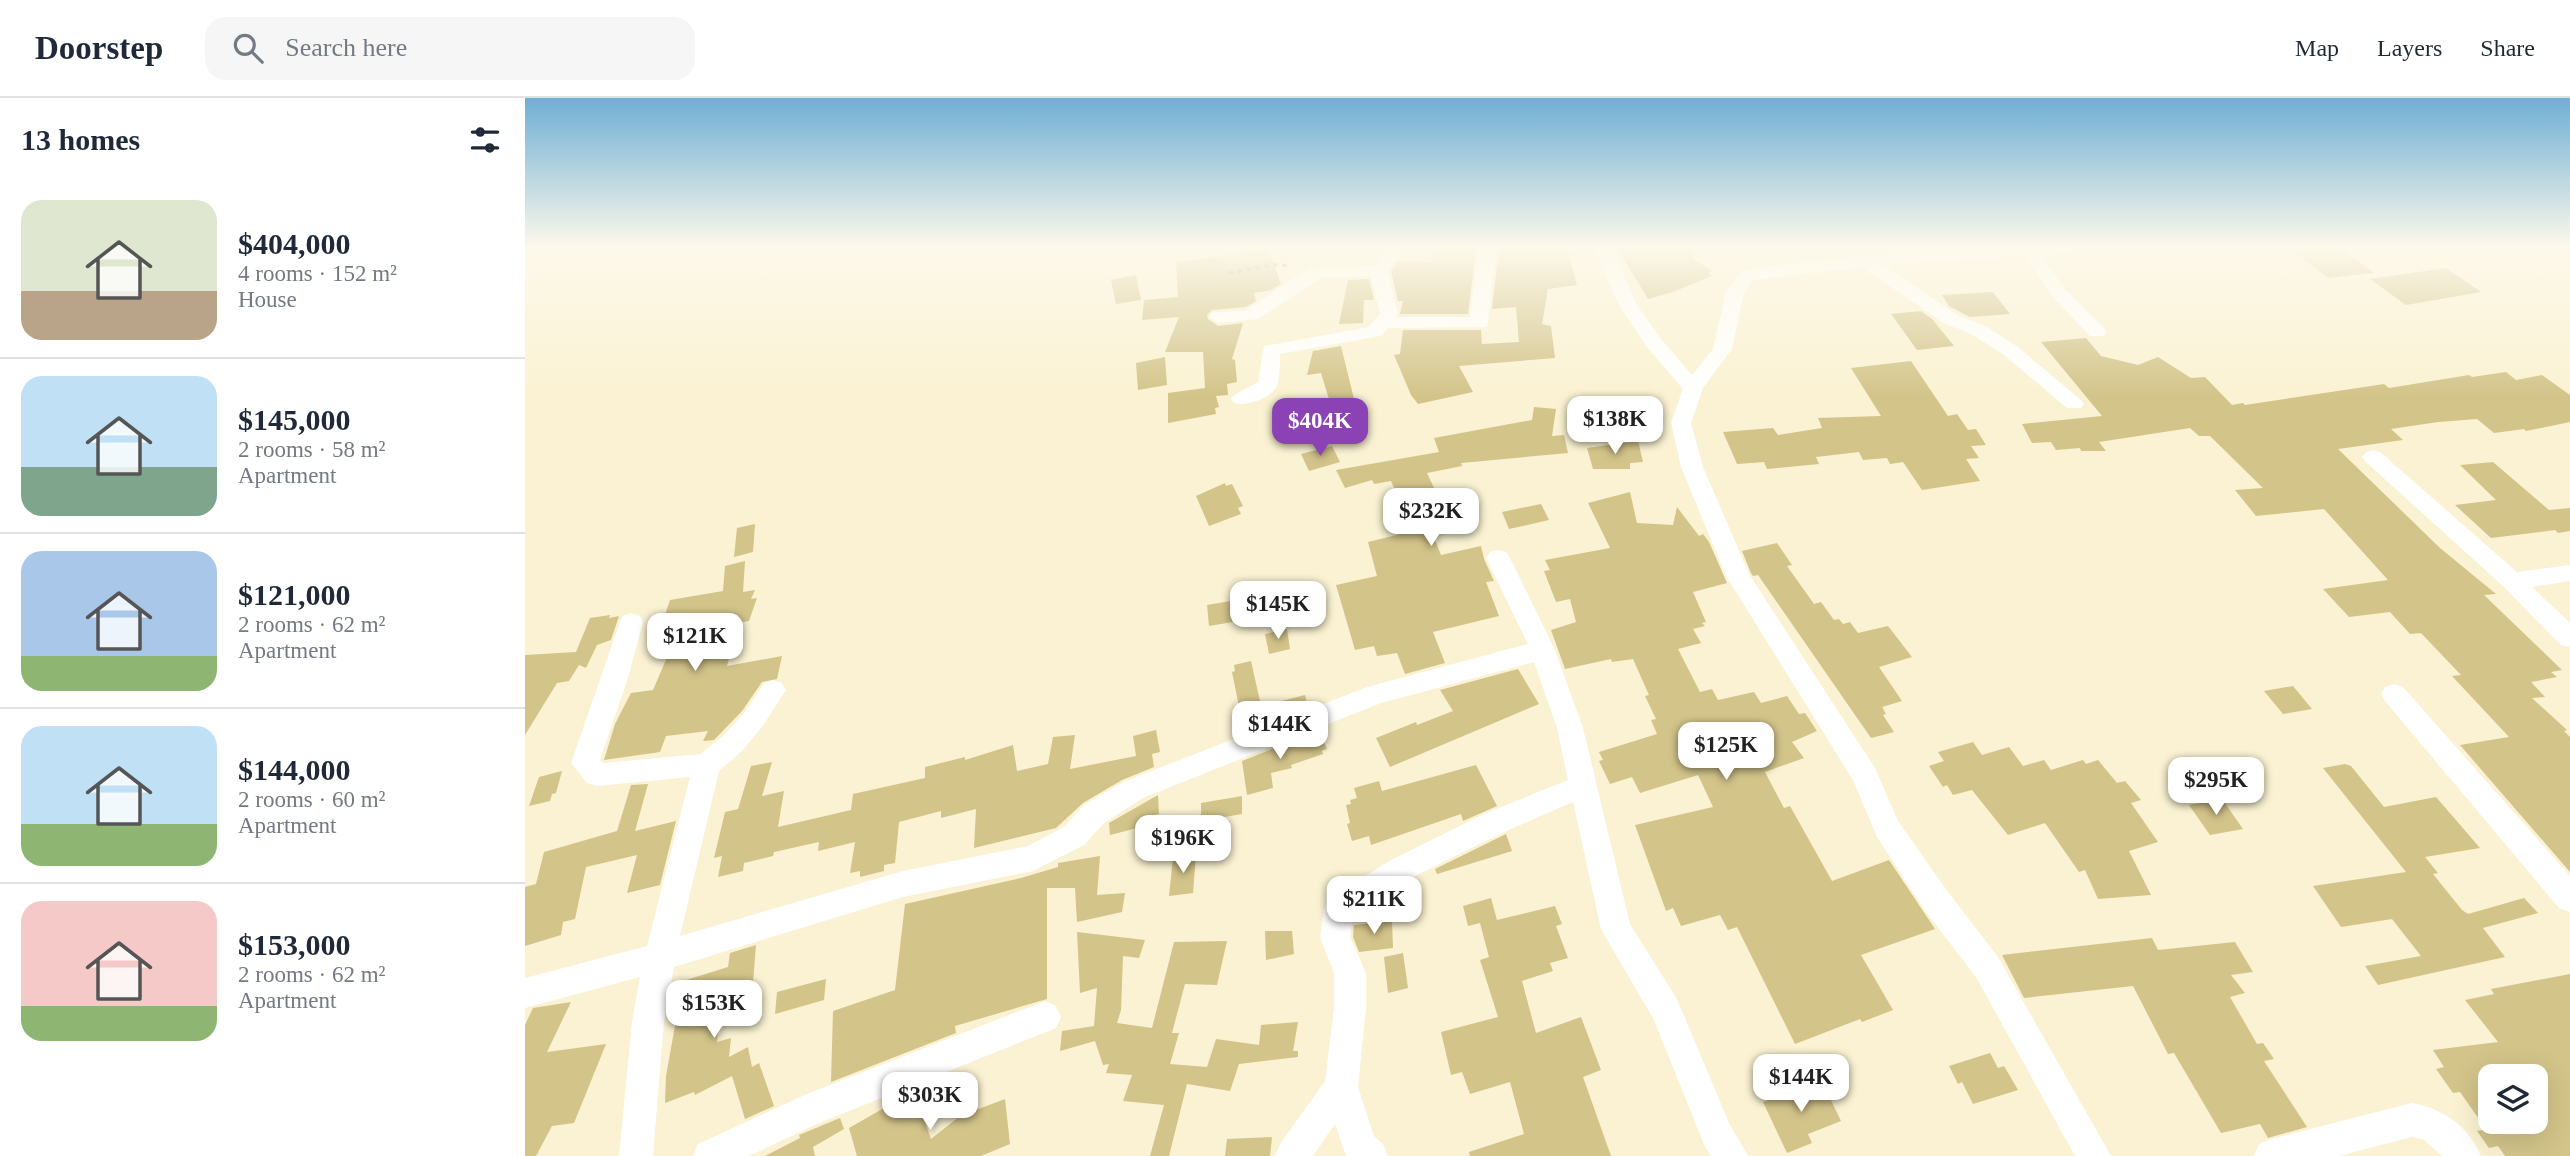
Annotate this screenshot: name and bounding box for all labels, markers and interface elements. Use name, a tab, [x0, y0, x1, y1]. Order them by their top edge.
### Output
search box	[205, 17, 695, 80]
icon: search	[229, 29, 267, 67]
text: Doorstep	[35, 30, 163, 66]
text: Search here	[285, 33, 407, 62]
text: Map	[2295, 35, 2339, 61]
text: Layers	[2377, 35, 2442, 61]
text: Share	[2480, 35, 2535, 61]
icon: filters	[466, 121, 504, 159]
text: 13 homes	[21, 123, 140, 156]
text: $404,000	[238, 227, 351, 260]
icon: home	[77, 228, 161, 312]
text: 4 rooms · 152 m²	[238, 261, 397, 286]
text: House	[238, 287, 297, 312]
pin: $138K	[1566, 396, 1664, 456]
pin: $404K	[1271, 398, 1369, 458]
text: $145,000	[238, 403, 351, 436]
icon: home	[77, 404, 161, 488]
text: $138K	[1583, 406, 1647, 431]
text: $404K	[1288, 408, 1352, 433]
text: 2 rooms · 58 m²	[238, 437, 385, 462]
text: Apartment	[238, 463, 336, 488]
pin: $232K	[1382, 489, 1480, 548]
text: $232K	[1399, 498, 1463, 523]
text: $121,000	[238, 578, 351, 611]
icon: home	[77, 579, 161, 663]
pin: $145K	[1229, 582, 1327, 641]
text: $145K	[1246, 591, 1310, 616]
text: 2 rooms · 62 m²	[238, 612, 385, 637]
pin: $121K	[646, 614, 744, 673]
text: $121K	[663, 623, 727, 648]
text: Apartment	[238, 638, 336, 663]
pin: $144K	[1231, 702, 1329, 761]
text: $144K	[1248, 711, 1312, 736]
pin: $125K	[1677, 722, 1775, 782]
text: $125K	[1694, 732, 1758, 757]
text: $144,000	[238, 753, 351, 786]
icon: home	[77, 754, 161, 838]
pin: $295K	[2167, 758, 2265, 817]
text: $295K	[2184, 767, 2248, 792]
text: 2 rooms · 60 m²	[238, 787, 385, 812]
text: Apartment	[238, 813, 336, 838]
pin: $196K	[1134, 816, 1232, 875]
text: $196K	[1151, 825, 1215, 850]
pin: $211K	[1325, 876, 1423, 936]
text: $211K	[1343, 886, 1405, 911]
text: $153,000	[238, 928, 351, 961]
icon: home	[77, 929, 161, 1013]
text: 2 rooms · 62 m²	[238, 962, 385, 987]
pin: $153K	[665, 981, 763, 1040]
text: Apartment	[238, 988, 336, 1013]
text: $153K	[682, 990, 746, 1015]
pin: $144K	[1752, 1054, 1850, 1114]
text: $144K	[1769, 1064, 1833, 1089]
map controls	[2478, 1064, 2548, 1134]
button: layers	[2478, 1064, 2548, 1134]
pin: $303K	[881, 1072, 979, 1132]
text: $303K	[898, 1082, 962, 1107]

